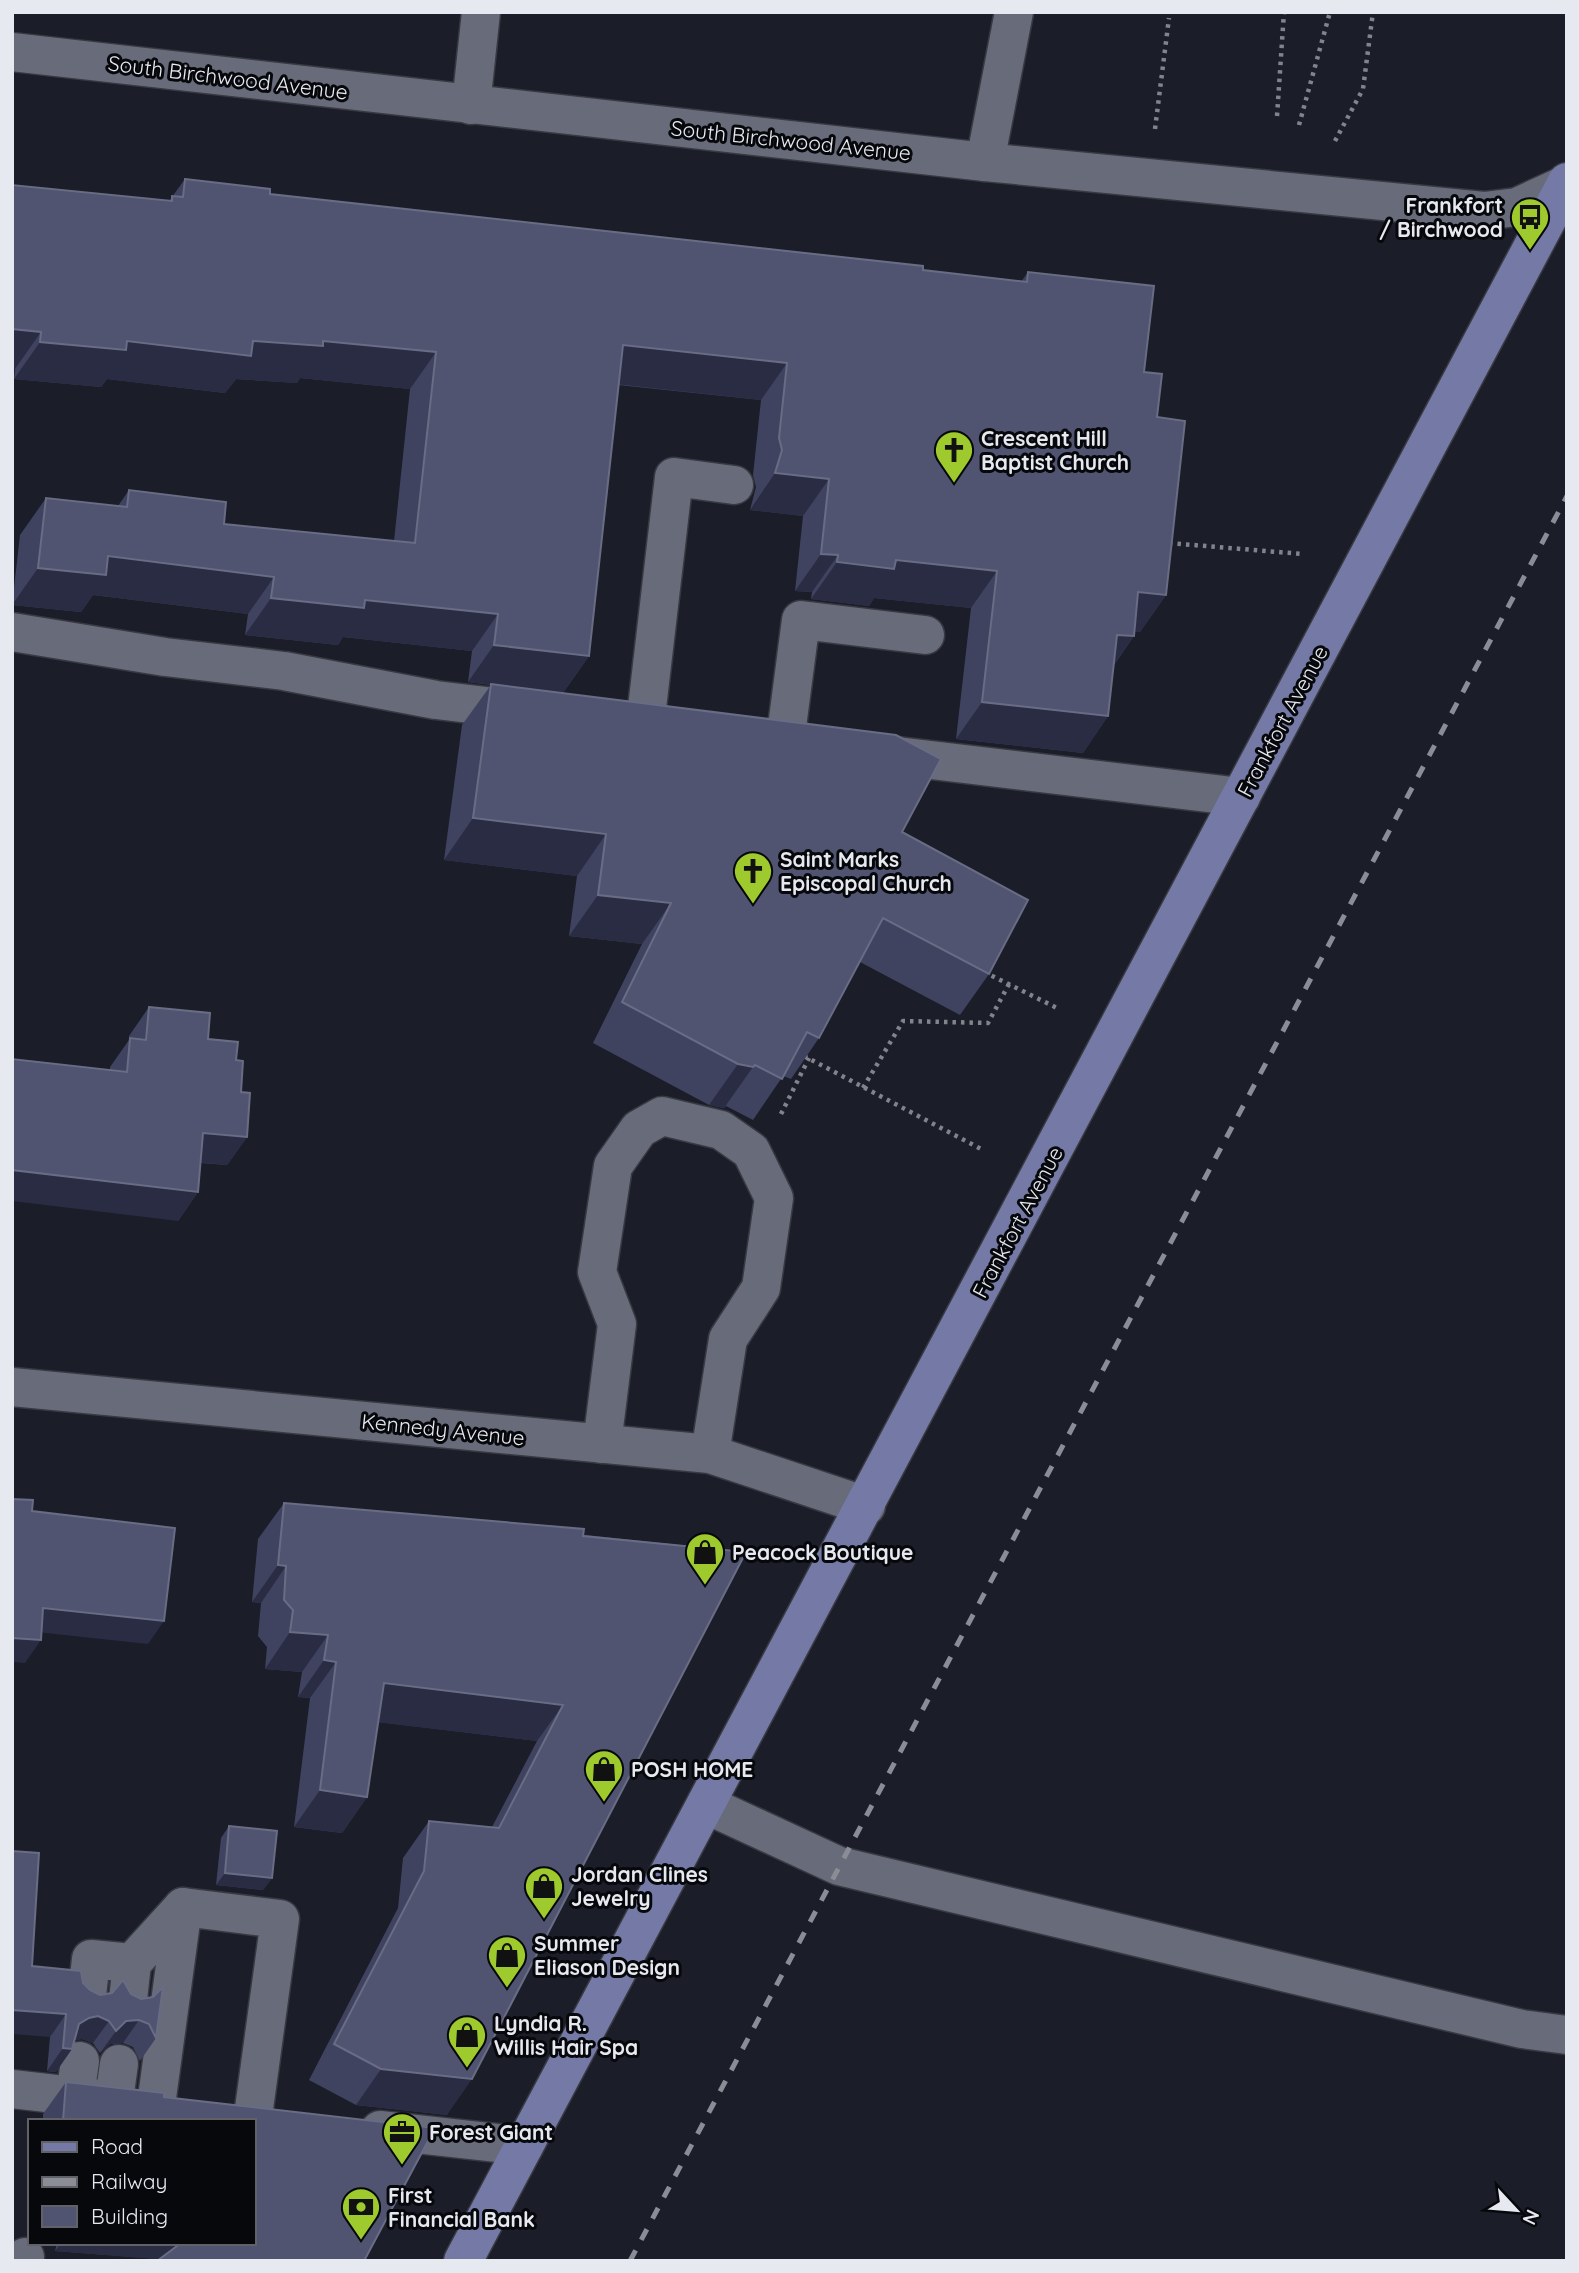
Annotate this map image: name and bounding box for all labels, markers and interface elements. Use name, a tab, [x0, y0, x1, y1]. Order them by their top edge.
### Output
street label: South Birchwood Avenue	[107, 49, 349, 105]
street label: South Birchwood Avenue	[670, 114, 912, 166]
place label: Frankfort / Birchwood	[1379, 192, 1503, 242]
bus stop icon: Frankfort / Birchwood	[1509, 196, 1551, 251]
place label: Crescent Hill Baptist Church	[981, 425, 1129, 475]
church icon: Crescent Hill Baptist Church	[933, 429, 975, 484]
street label: Frankfort Avenue	[1231, 641, 1333, 801]
place label: Saint Marks Episcopal Church	[780, 846, 952, 896]
church icon: Saint Marks Episcopal Church	[732, 850, 774, 905]
street label: Frankfort Avenue	[966, 1142, 1068, 1302]
street label: Kennedy Avenue	[360, 1408, 526, 1450]
shop icon: Peacock Boutique	[684, 1531, 726, 1586]
place label: Peacock Boutique	[732, 1539, 914, 1565]
shop icon: POSH HOME	[583, 1748, 625, 1803]
place label: POSH HOME	[631, 1756, 753, 1782]
place label: Jordan Clines Jewelry	[571, 1861, 708, 1911]
shop icon: Jordan Clines Jewelry	[523, 1865, 565, 1920]
place label: Summer Eliason Design	[534, 1930, 680, 1980]
shop icon: Summer Eliason Design	[486, 1934, 528, 1989]
place label: Lyndia R. Willis Hair Spa	[494, 2010, 638, 2060]
shop icon: Lyndia R. Willis Hair Spa	[446, 2014, 488, 2069]
office icon: Forest Giant	[381, 2111, 423, 2166]
legend	[28, 2119, 256, 2245]
place label: Forest Giant	[429, 2119, 553, 2145]
text: Road	[91, 2133, 143, 2159]
text: Railway	[91, 2168, 167, 2194]
north arrow	[1481, 2175, 1551, 2245]
place label: First Financial Bank	[388, 2182, 535, 2232]
bank icon: First Financial Bank	[340, 2186, 382, 2241]
text: Building	[91, 2203, 168, 2229]
text: N	[1517, 2206, 1545, 2229]

